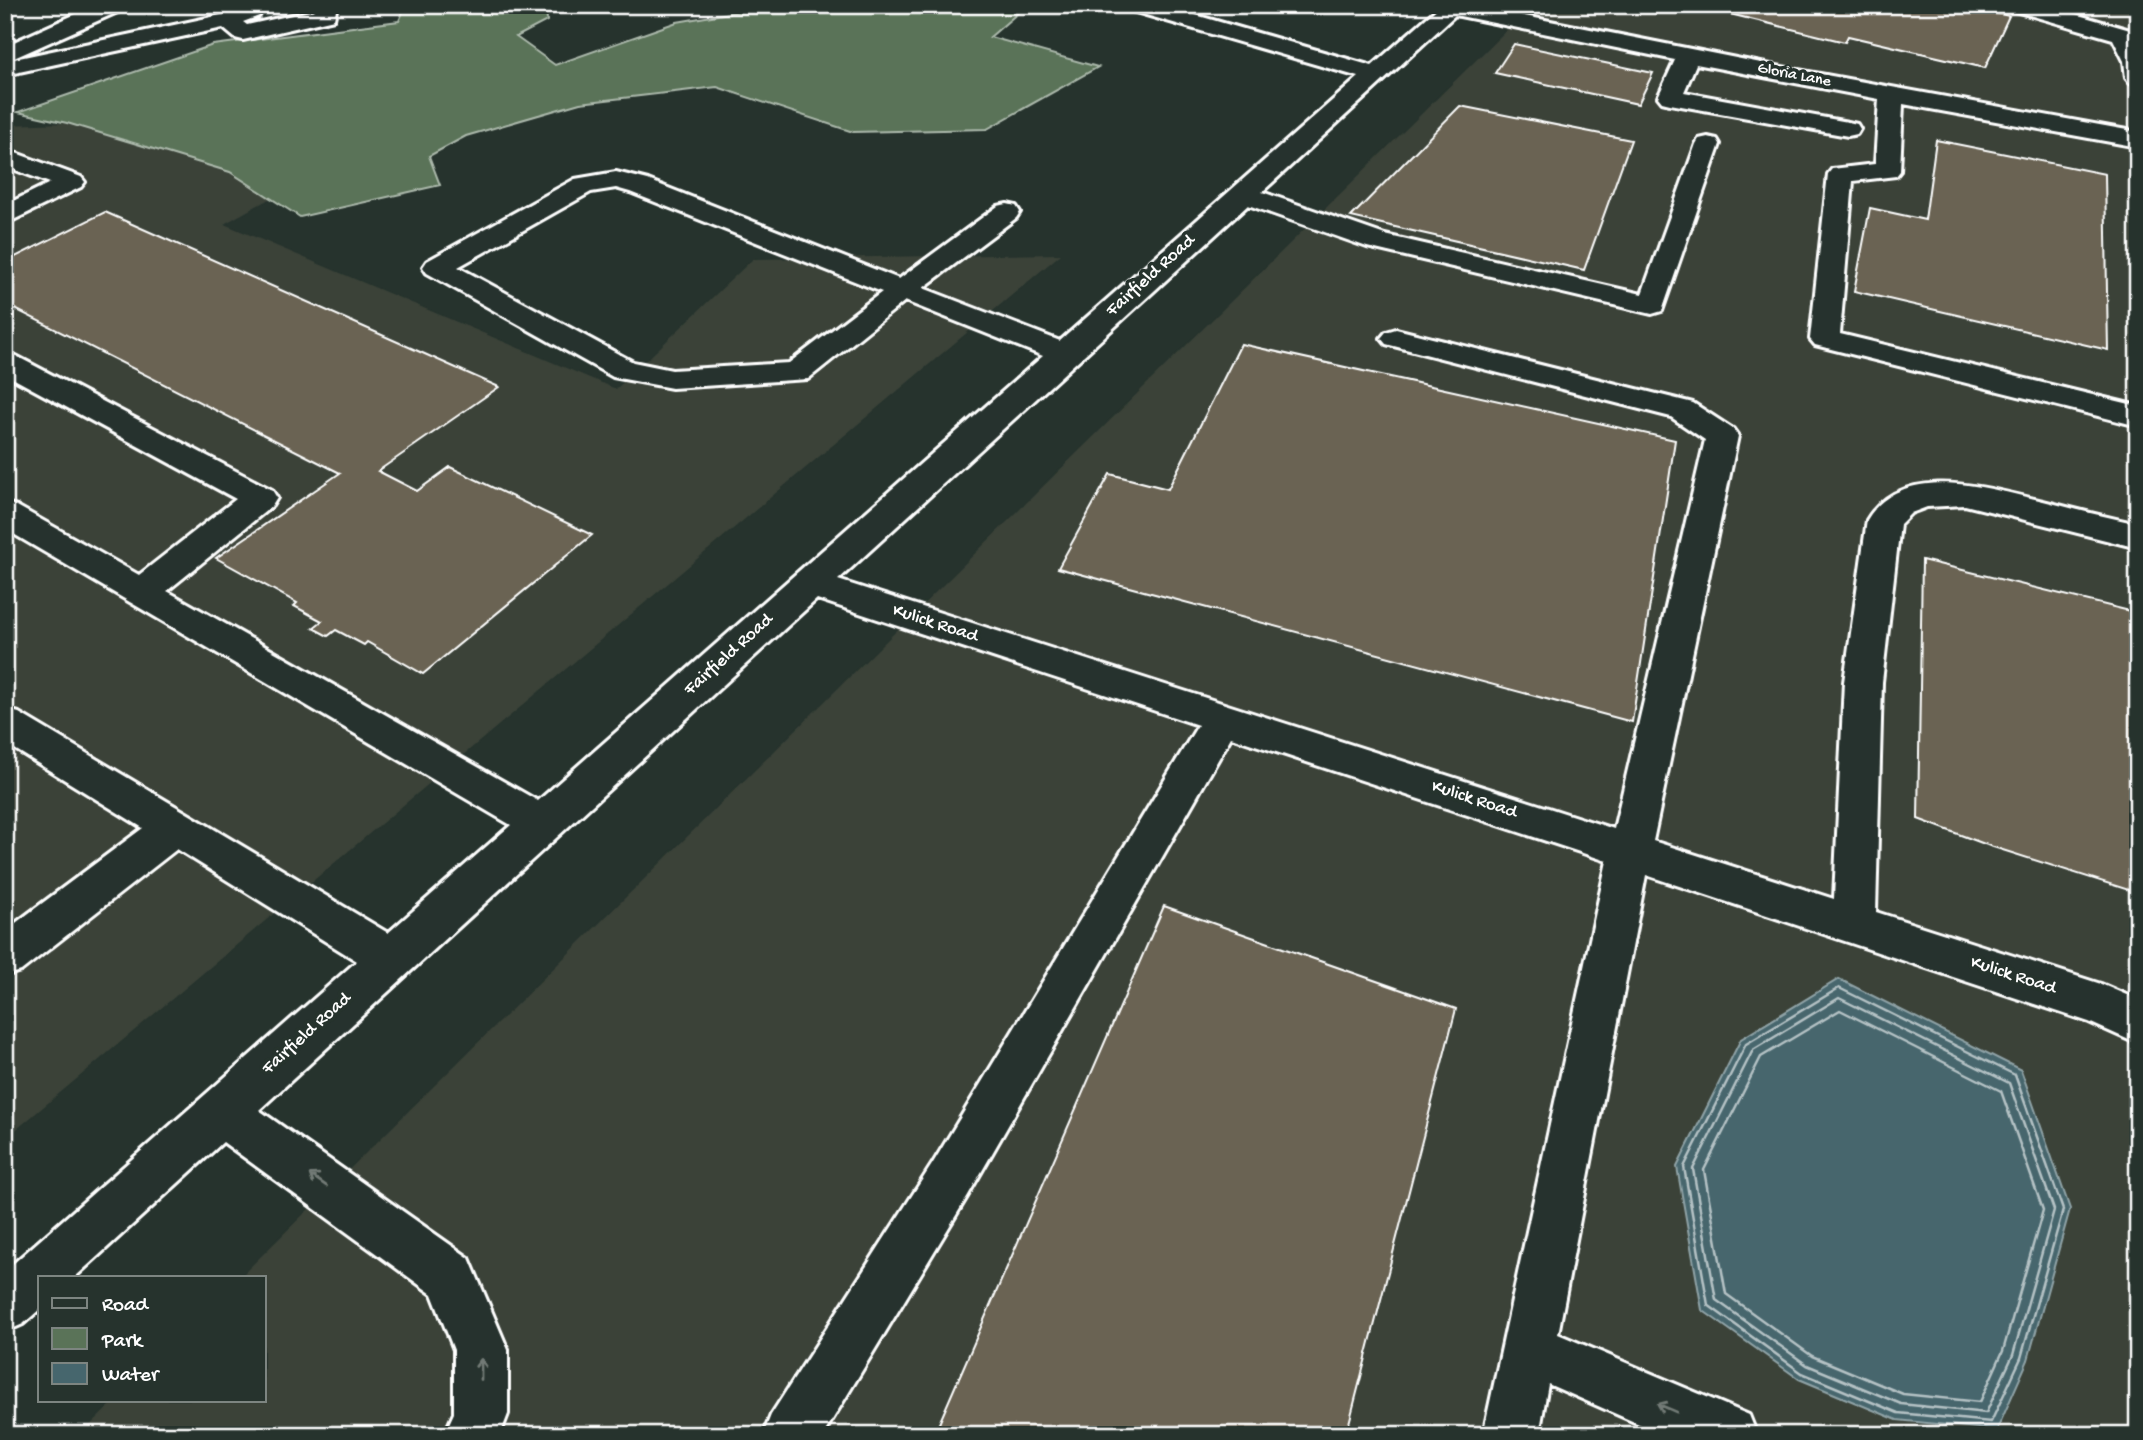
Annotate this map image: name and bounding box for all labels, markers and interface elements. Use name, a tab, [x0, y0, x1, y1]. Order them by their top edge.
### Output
street label: Gloria Lane	[1756, 60, 1833, 93]
street label: Fairfield Road	[1101, 229, 1202, 323]
street label: Kulick Road	[889, 599, 982, 649]
street label: Fairfield Road	[679, 608, 780, 702]
street label: Kulick Road	[1428, 775, 1521, 825]
street label: Kulick Road	[1967, 951, 2060, 1001]
street label: Fairfield Road	[257, 987, 358, 1081]
one-way arrow	[309, 1173, 328, 1187]
legend	[38, 1276, 266, 1402]
text: Road	[102, 1294, 150, 1319]
text: Park	[101, 1330, 145, 1355]
one-way arrow	[474, 1357, 488, 1380]
text: Water	[102, 1364, 160, 1389]
one-way arrow	[1656, 1401, 1678, 1414]

